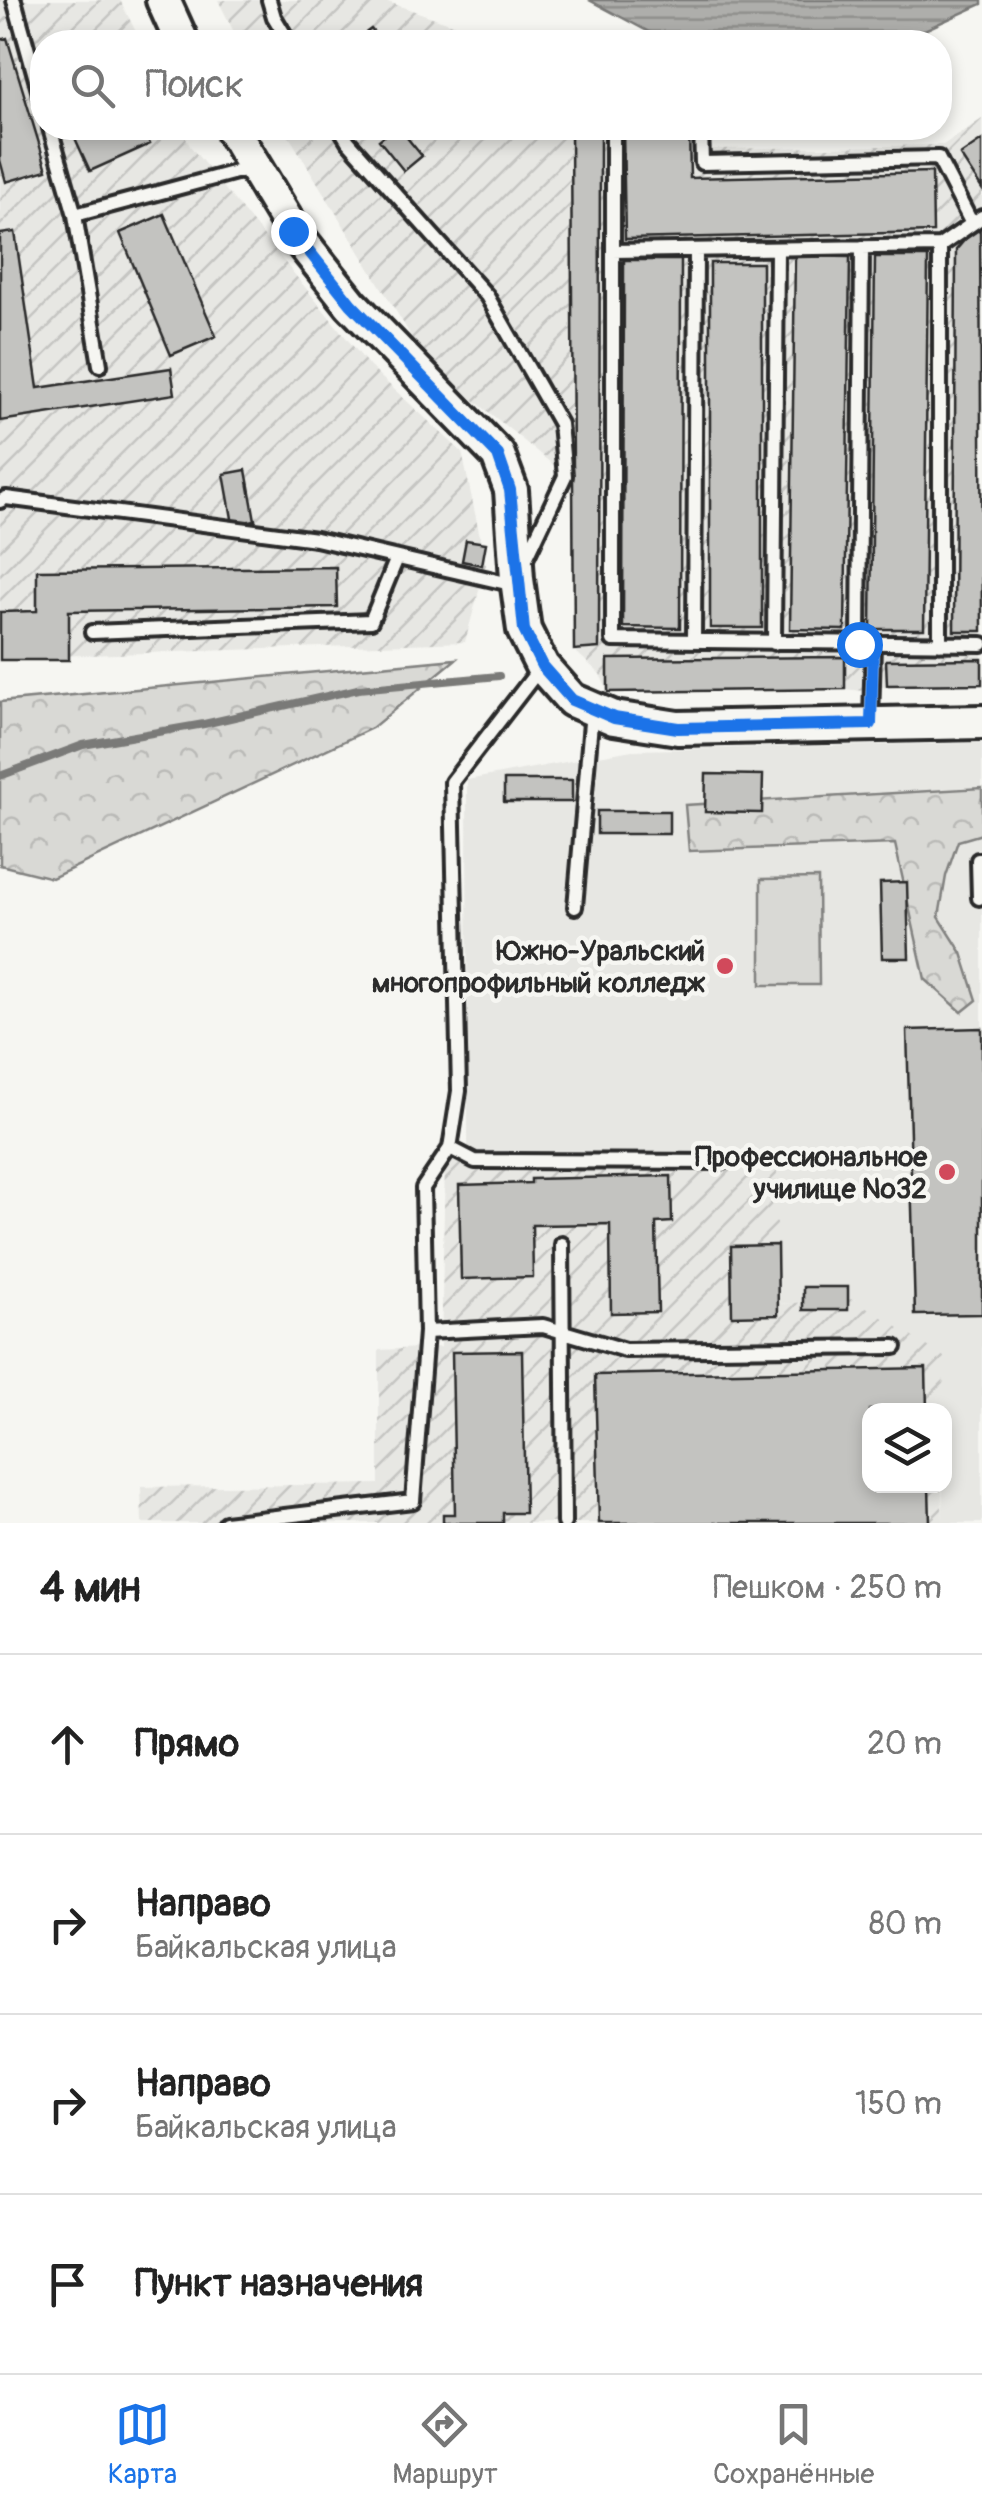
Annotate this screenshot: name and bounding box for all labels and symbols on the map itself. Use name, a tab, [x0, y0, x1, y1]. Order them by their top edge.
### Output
route end	[271, 209, 317, 255]
route start	[837, 622, 883, 668]
place label: Южно-Уральский многопрофильный колледж	[372, 934, 706, 1001]
marker: Южно-Уральский многопрофильный колледж	[714, 955, 736, 977]
place label: Профессиональное училище №32	[695, 1140, 928, 1207]
marker: Профессиональное училище №32	[936, 1161, 958, 1183]

